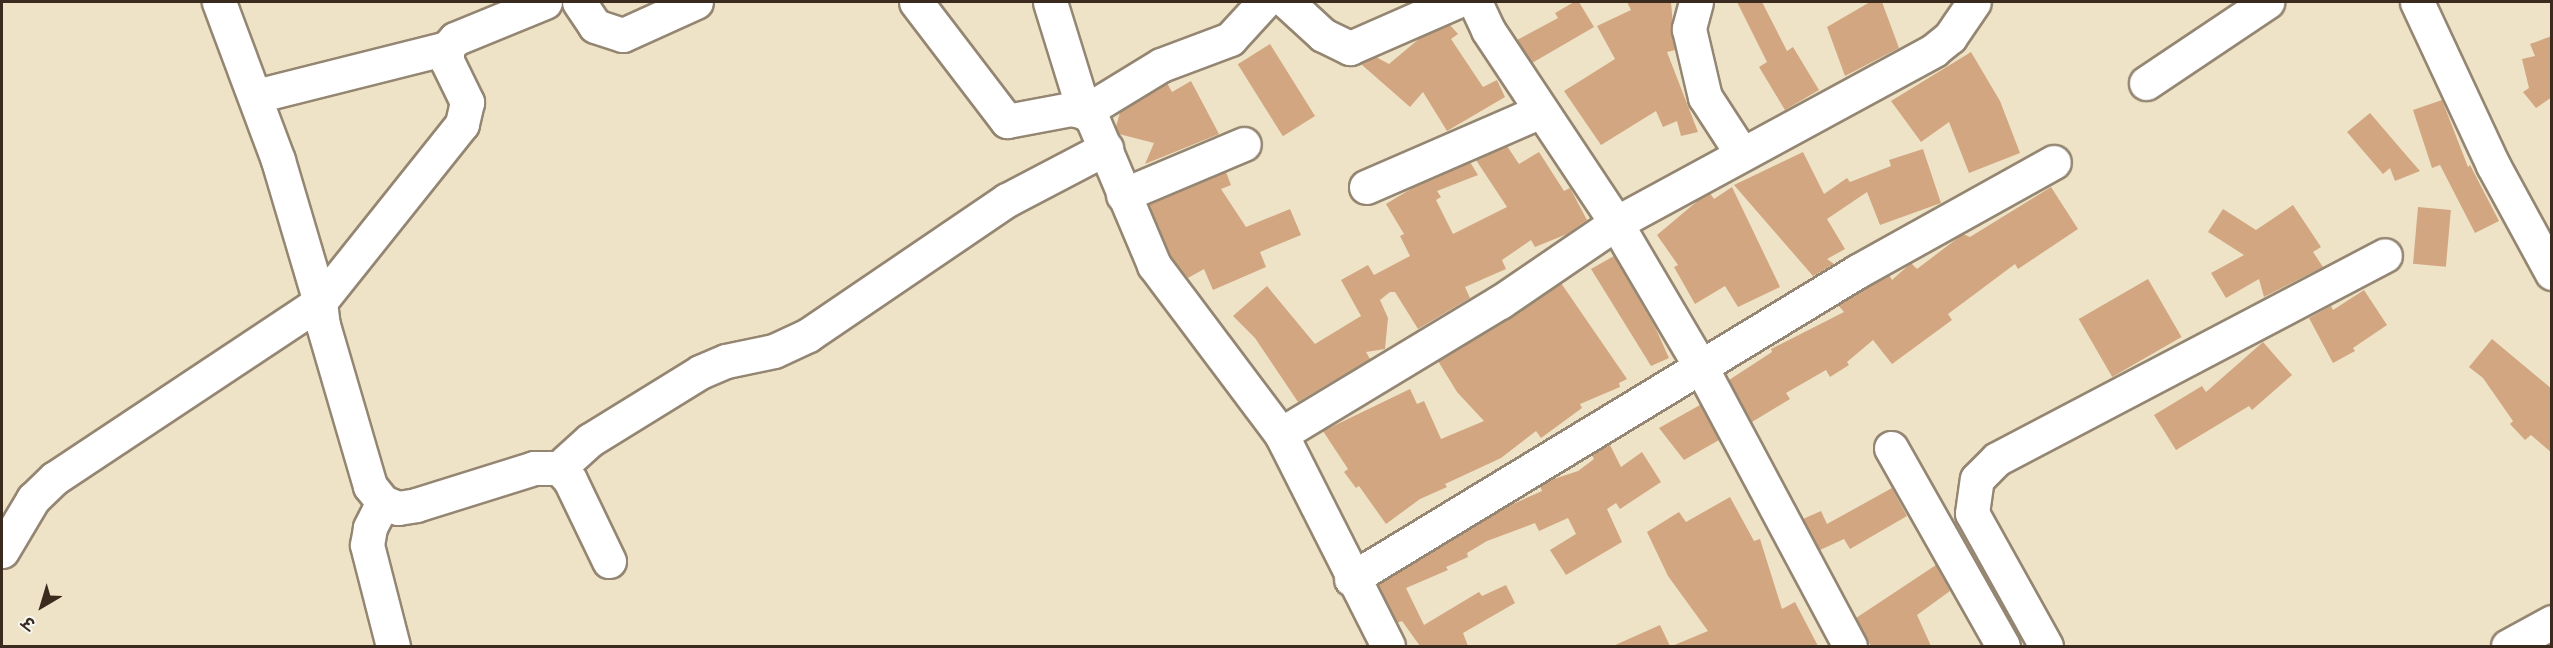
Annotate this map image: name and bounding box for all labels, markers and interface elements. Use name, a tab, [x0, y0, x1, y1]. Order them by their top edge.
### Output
north arrow	[12, 576, 72, 636]
text: उ	[21, 610, 41, 631]

